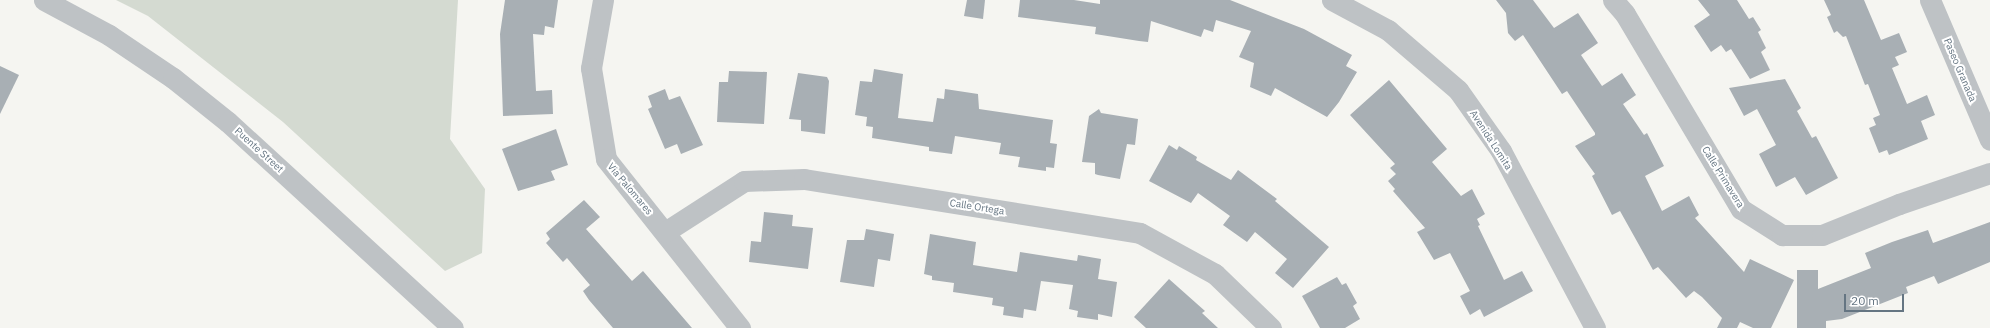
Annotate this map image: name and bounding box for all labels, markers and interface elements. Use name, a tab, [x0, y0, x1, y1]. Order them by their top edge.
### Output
street label: Paseo Granada	[1941, 36, 1979, 104]
street label: Avenida Lomita	[1467, 108, 1515, 172]
street label: Puente Street	[232, 125, 286, 175]
street label: Calle Primavera	[1699, 144, 1747, 210]
street label: Via Palomares	[605, 161, 655, 217]
street label: Calle Ortega	[949, 197, 1005, 217]
scale bar	[1846, 286, 1906, 312]
text: 20 m	[1851, 293, 1879, 308]

